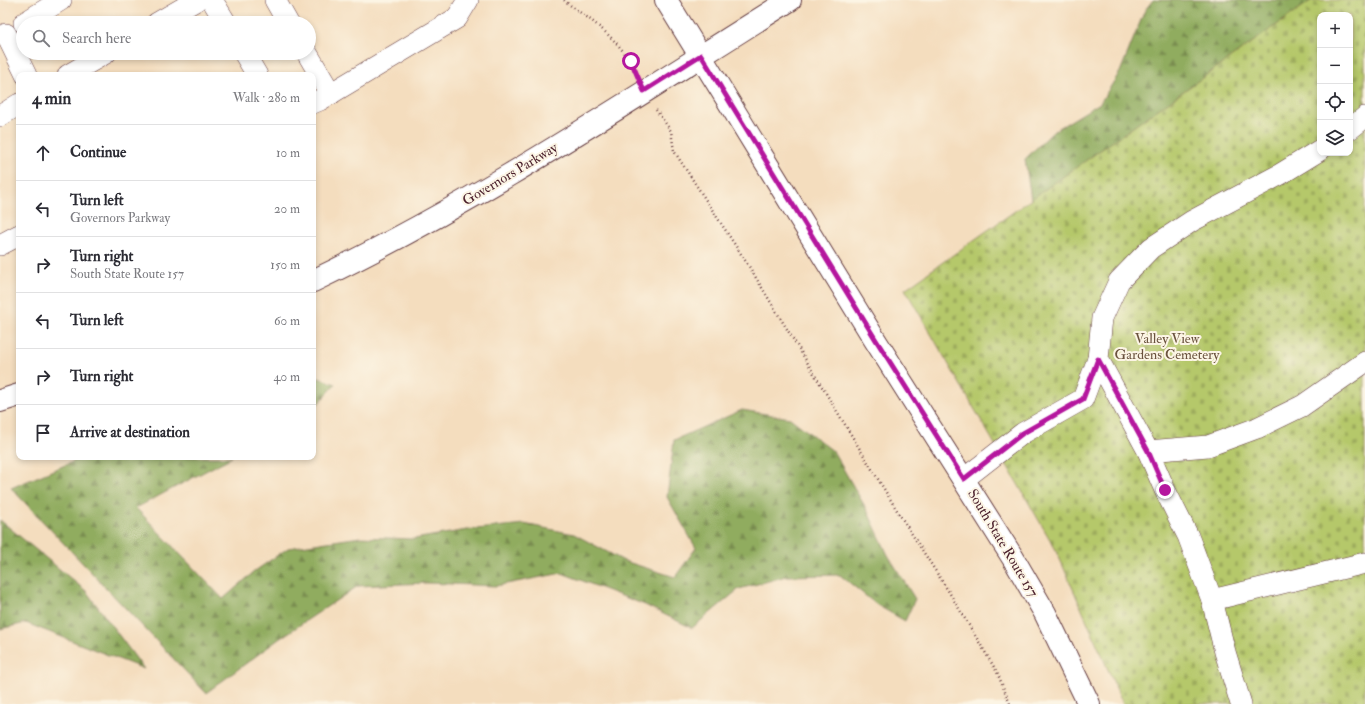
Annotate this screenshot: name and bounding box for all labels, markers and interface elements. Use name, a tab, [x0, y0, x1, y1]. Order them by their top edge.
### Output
map controls	[1317, 12, 1353, 156]
button: +	[1317, 12, 1353, 48]
search box	[16, 16, 316, 60]
icon: search	[30, 27, 52, 49]
text: Search here	[62, 29, 131, 48]
button: −	[1317, 48, 1353, 84]
route start	[622, 52, 640, 70]
button: locate	[1317, 84, 1353, 120]
text: 4 min	[32, 88, 71, 109]
text: Walk · 280 m	[233, 90, 300, 106]
button: layers	[1317, 120, 1353, 156]
street label: Governors Parkway	[459, 138, 562, 210]
icon: ahead	[32, 142, 54, 164]
text: Continue	[70, 143, 126, 162]
text: 10 m	[276, 145, 300, 161]
text: Turn left	[70, 191, 124, 210]
icon: left	[32, 198, 54, 220]
text: 20 m	[274, 201, 300, 217]
text: Governors Parkway	[70, 210, 170, 226]
text: Turn right	[70, 247, 133, 266]
icon: right	[32, 254, 54, 276]
text: 150 m	[270, 257, 300, 273]
text: South State Route 157	[70, 266, 184, 282]
icon: left	[32, 310, 54, 332]
text: Turn left	[70, 311, 124, 330]
text: 60 m	[274, 313, 300, 329]
park label: Valley View Gardens Cemetery	[1115, 330, 1220, 364]
icon: right	[32, 366, 54, 388]
text: Turn right	[70, 367, 133, 386]
text: 40 m	[274, 369, 300, 385]
icon: arrive	[32, 422, 54, 444]
text: Arrive at destination	[70, 423, 190, 442]
route end	[1156, 481, 1174, 499]
street label: South State Route 157	[964, 486, 1042, 600]

